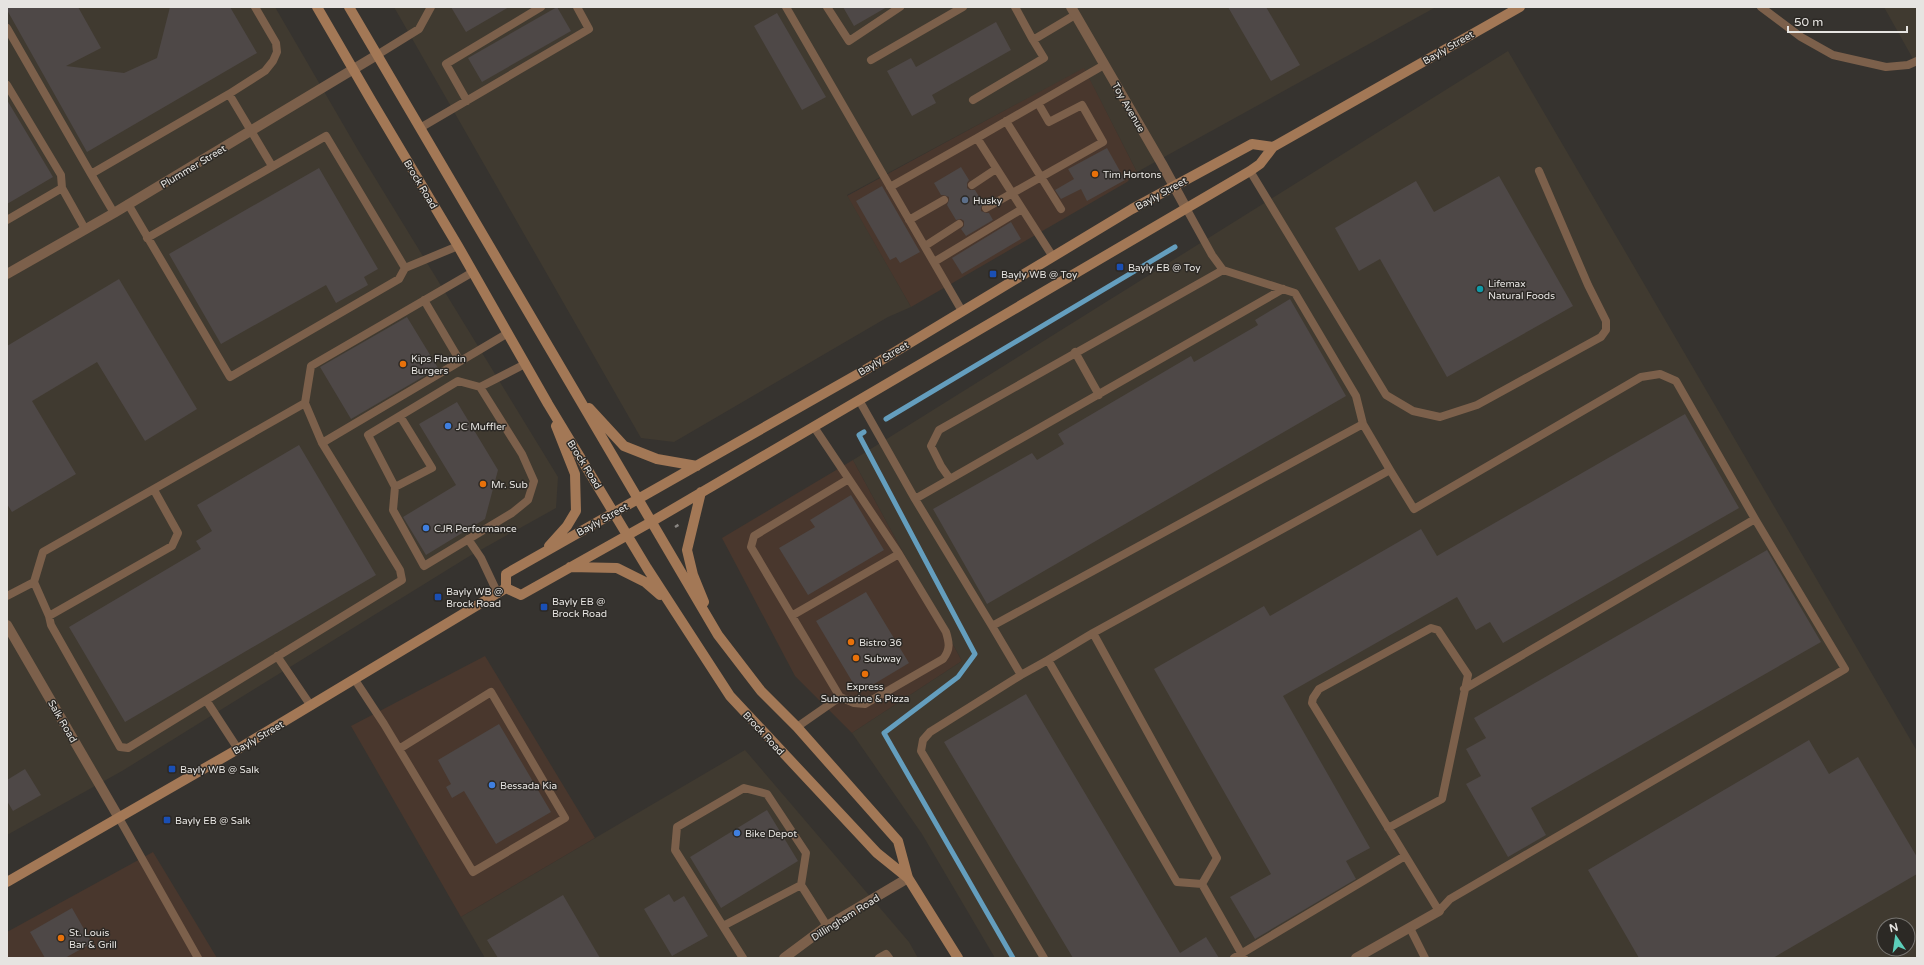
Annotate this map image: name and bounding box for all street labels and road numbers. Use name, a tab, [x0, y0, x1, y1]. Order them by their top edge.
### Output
street label: Bayly Street	[1421, 28, 1476, 67]
street label: Toy Avenue	[1109, 81, 1147, 135]
street label: Plummer Street	[159, 142, 229, 191]
street label: Brock Road	[401, 158, 439, 211]
street label: Bayly Street	[1134, 175, 1189, 213]
street label: Bayly Street	[856, 339, 911, 379]
street label: Brock Road	[564, 438, 604, 491]
street label: Bayly Street	[575, 501, 630, 539]
street label: Salk Road	[45, 698, 79, 745]
street label: Brock Road	[740, 709, 786, 758]
street label: Bayly Street	[231, 718, 286, 757]
street label: Dillingham Road	[809, 892, 882, 944]

